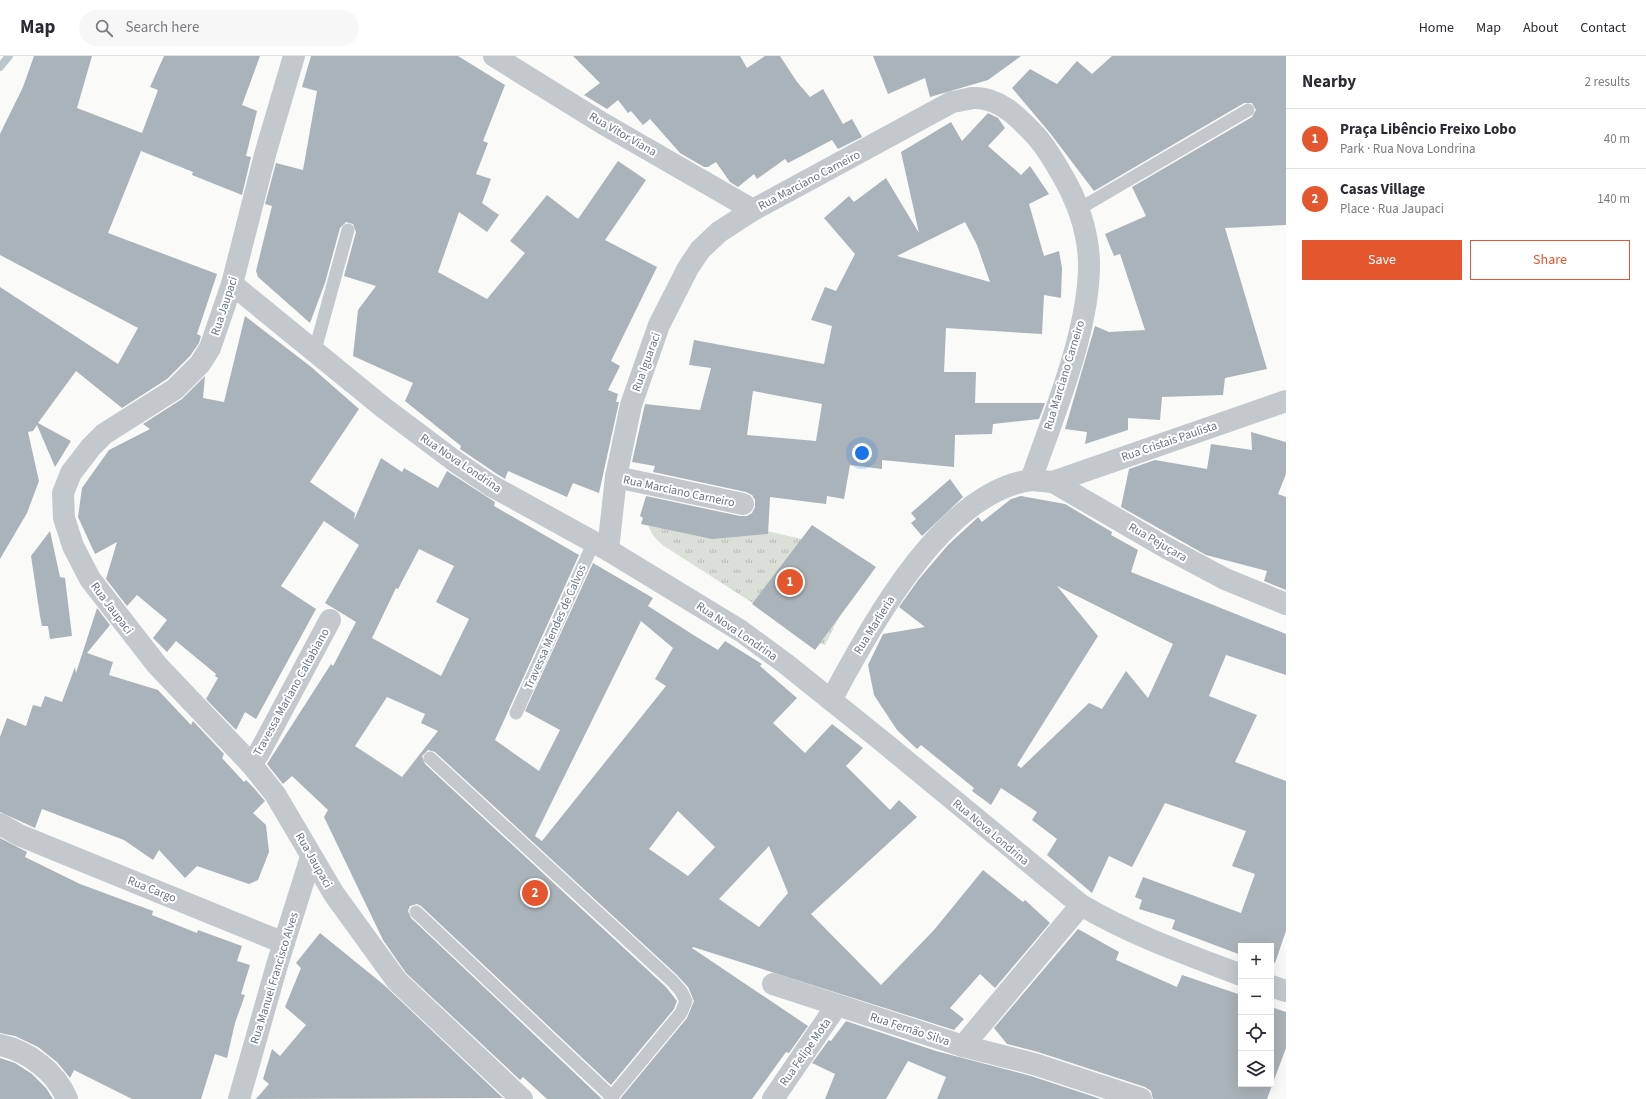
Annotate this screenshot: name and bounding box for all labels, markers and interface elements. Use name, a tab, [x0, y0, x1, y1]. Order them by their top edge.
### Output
search box	[79, 10, 359, 46]
text: Map	[20, 14, 55, 41]
icon: search	[93, 17, 115, 39]
text: Search here	[125, 17, 199, 38]
text: Home	[1419, 18, 1454, 38]
text: Map	[1476, 18, 1501, 38]
text: About	[1523, 18, 1558, 38]
text: Contact	[1580, 18, 1626, 38]
text: Nearby	[1302, 70, 1356, 94]
text: 2 results	[1585, 73, 1630, 91]
street label: Rua Vitor Viana	[586, 108, 660, 161]
text: Praça Libêncio Freixo Lobo	[1340, 119, 1516, 140]
text: 1	[1312, 130, 1318, 148]
text: 40 m	[1604, 130, 1630, 148]
text: Park · Rua Nova Londrina	[1340, 140, 1476, 158]
street label: Rua Marciano Carneiro	[755, 146, 863, 215]
text: Casas Village	[1340, 179, 1425, 200]
text: 2	[1312, 190, 1318, 208]
text: 140 m	[1597, 190, 1630, 208]
text: Place · Rua Jaupaci	[1340, 200, 1444, 218]
button: Save	[1302, 240, 1462, 280]
button: Share	[1470, 240, 1630, 280]
street label: Rua Jaupaci	[207, 274, 242, 338]
street label: Rua Marciano Carneiro	[1040, 318, 1089, 432]
street label: Rua Iguaraci	[628, 330, 665, 394]
street label: Rua Cristais Paulista	[1119, 417, 1219, 466]
street label: Rua Nova Londrina	[417, 430, 505, 497]
your location	[852, 443, 872, 463]
street label: Rua Marciano Carneiro	[622, 471, 736, 512]
street label: Rua Pejuçara	[1125, 519, 1190, 566]
street label: Travessa Mendes de Calvos	[520, 562, 591, 692]
pin: 1	[777, 567, 803, 597]
street label: Rua Jaupaci	[86, 579, 137, 638]
street label: Rua Marlieria	[850, 593, 899, 658]
street label: Rua Nova Londrina	[693, 598, 781, 665]
street label: Travessa Mariano Caltabiano	[249, 625, 334, 759]
street label: Rua Nova Londrina	[949, 795, 1033, 869]
street label: Rua Jaupaci	[291, 830, 336, 891]
street label: Rua Cargo	[125, 872, 179, 907]
pin: 2	[522, 878, 548, 908]
street label: Rua Manuel Francisco Alves	[246, 910, 303, 1046]
map controls	[1238, 943, 1274, 1087]
button: +	[1238, 943, 1274, 979]
button: −	[1238, 979, 1274, 1015]
street label: Rua Fernão Silva	[868, 1009, 952, 1050]
street label: Rua Felipe Mota	[776, 1015, 835, 1090]
button: locate	[1238, 1015, 1274, 1051]
button: layers	[1238, 1051, 1274, 1087]

